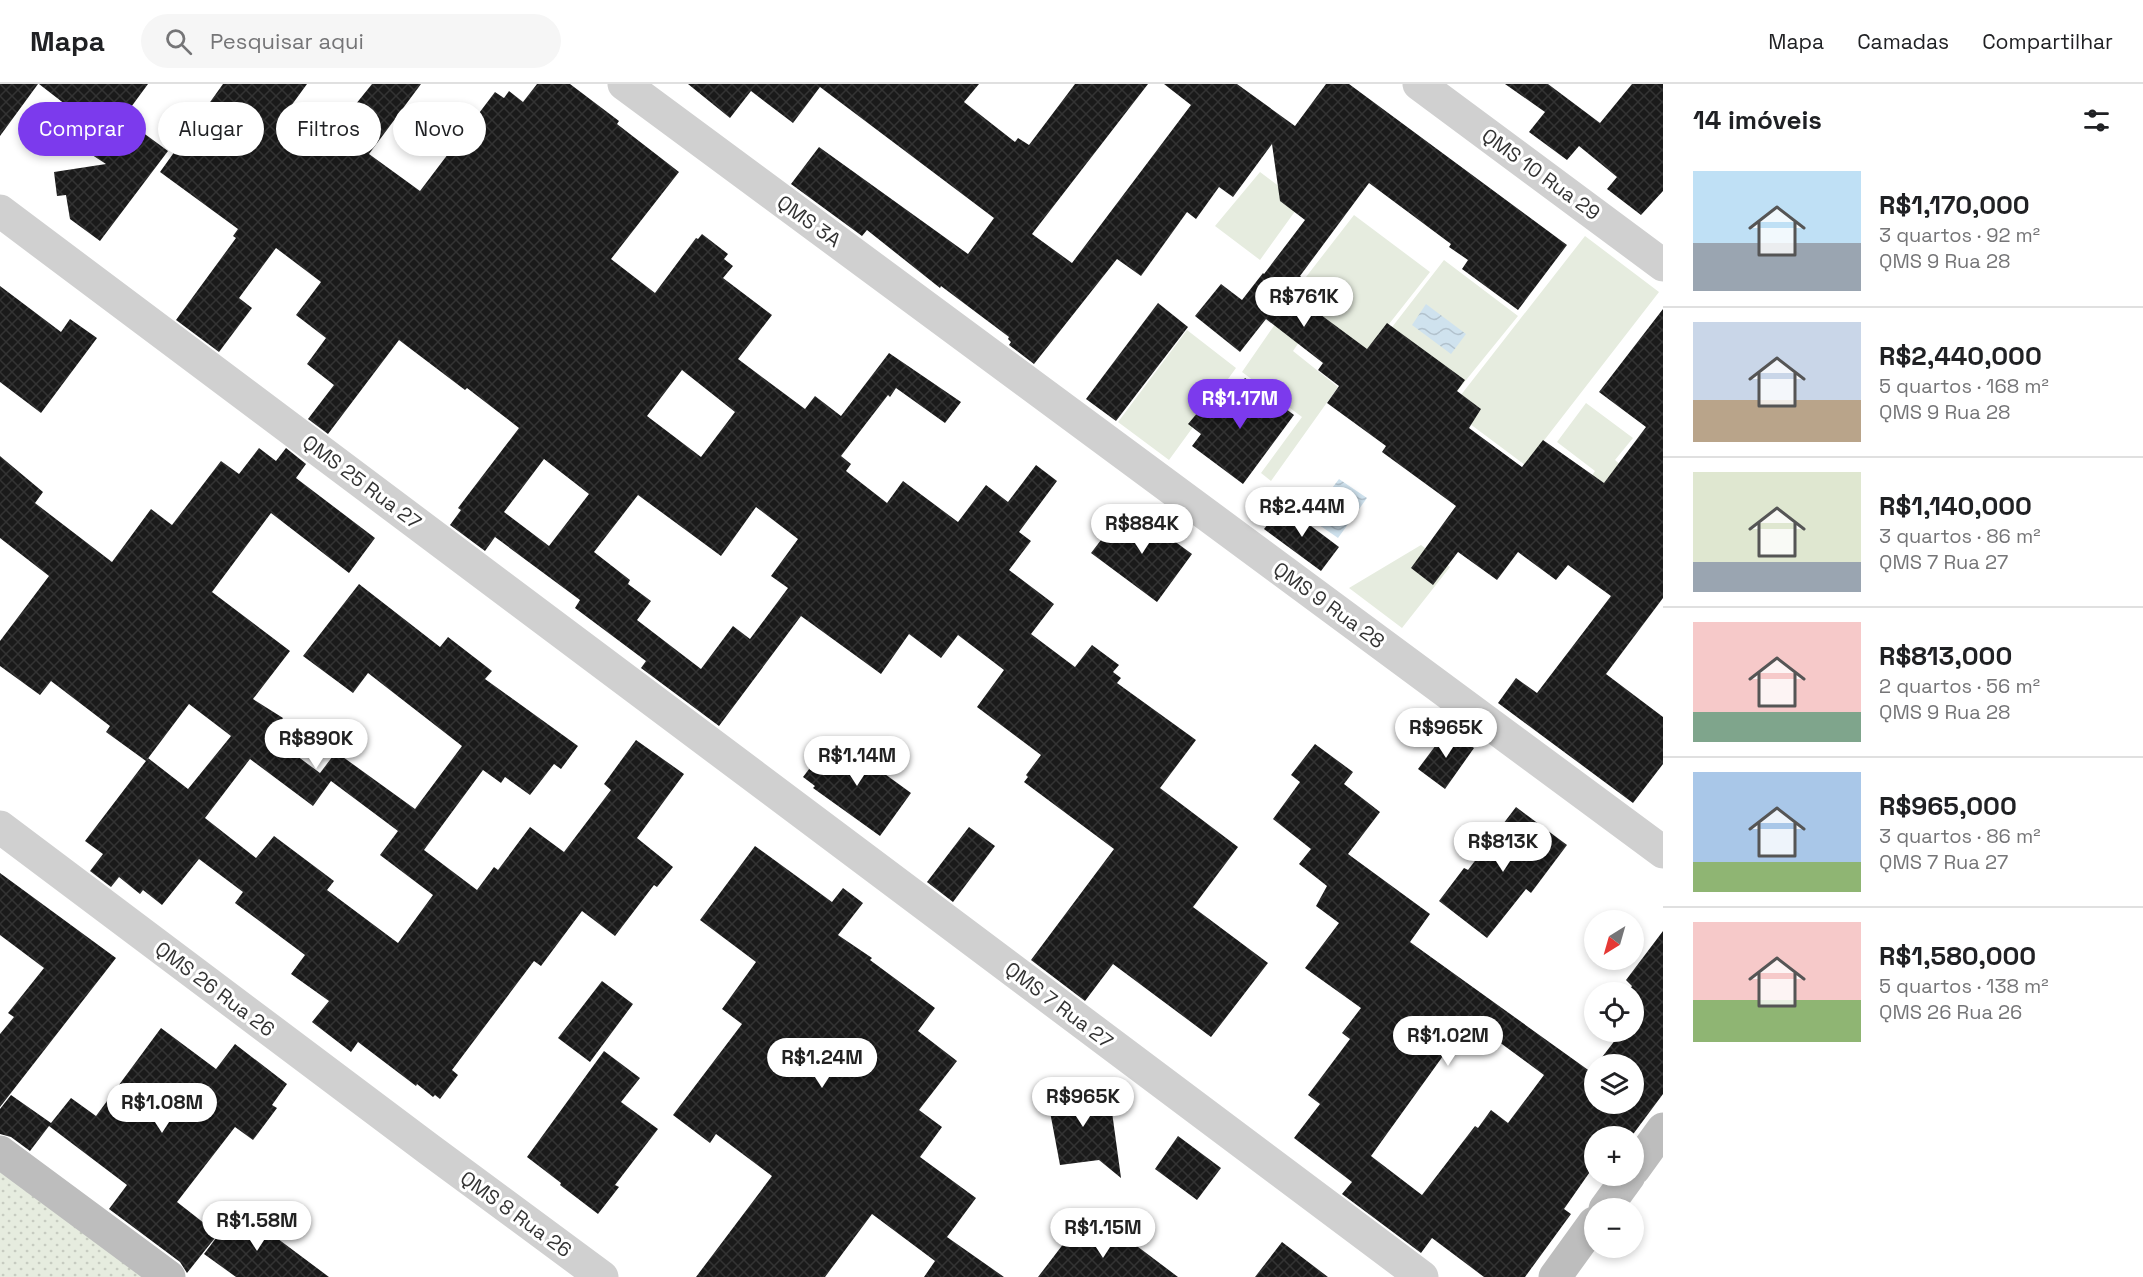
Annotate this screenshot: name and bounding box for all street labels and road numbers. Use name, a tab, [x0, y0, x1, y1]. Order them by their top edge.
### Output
street label: QMS 10 Rua 29	[1477, 122, 1605, 226]
street label: QMS 3A	[772, 189, 846, 253]
street label: QMS 25 Rua 27	[297, 429, 427, 535]
street label: QMS 9 Rua 28	[1268, 556, 1390, 654]
street label: QMS 26 Rua 26	[150, 935, 280, 1043]
street label: QMS 7 Rua 27	[1000, 956, 1118, 1054]
street label: QMS 8 Rua 26	[455, 1165, 577, 1263]

